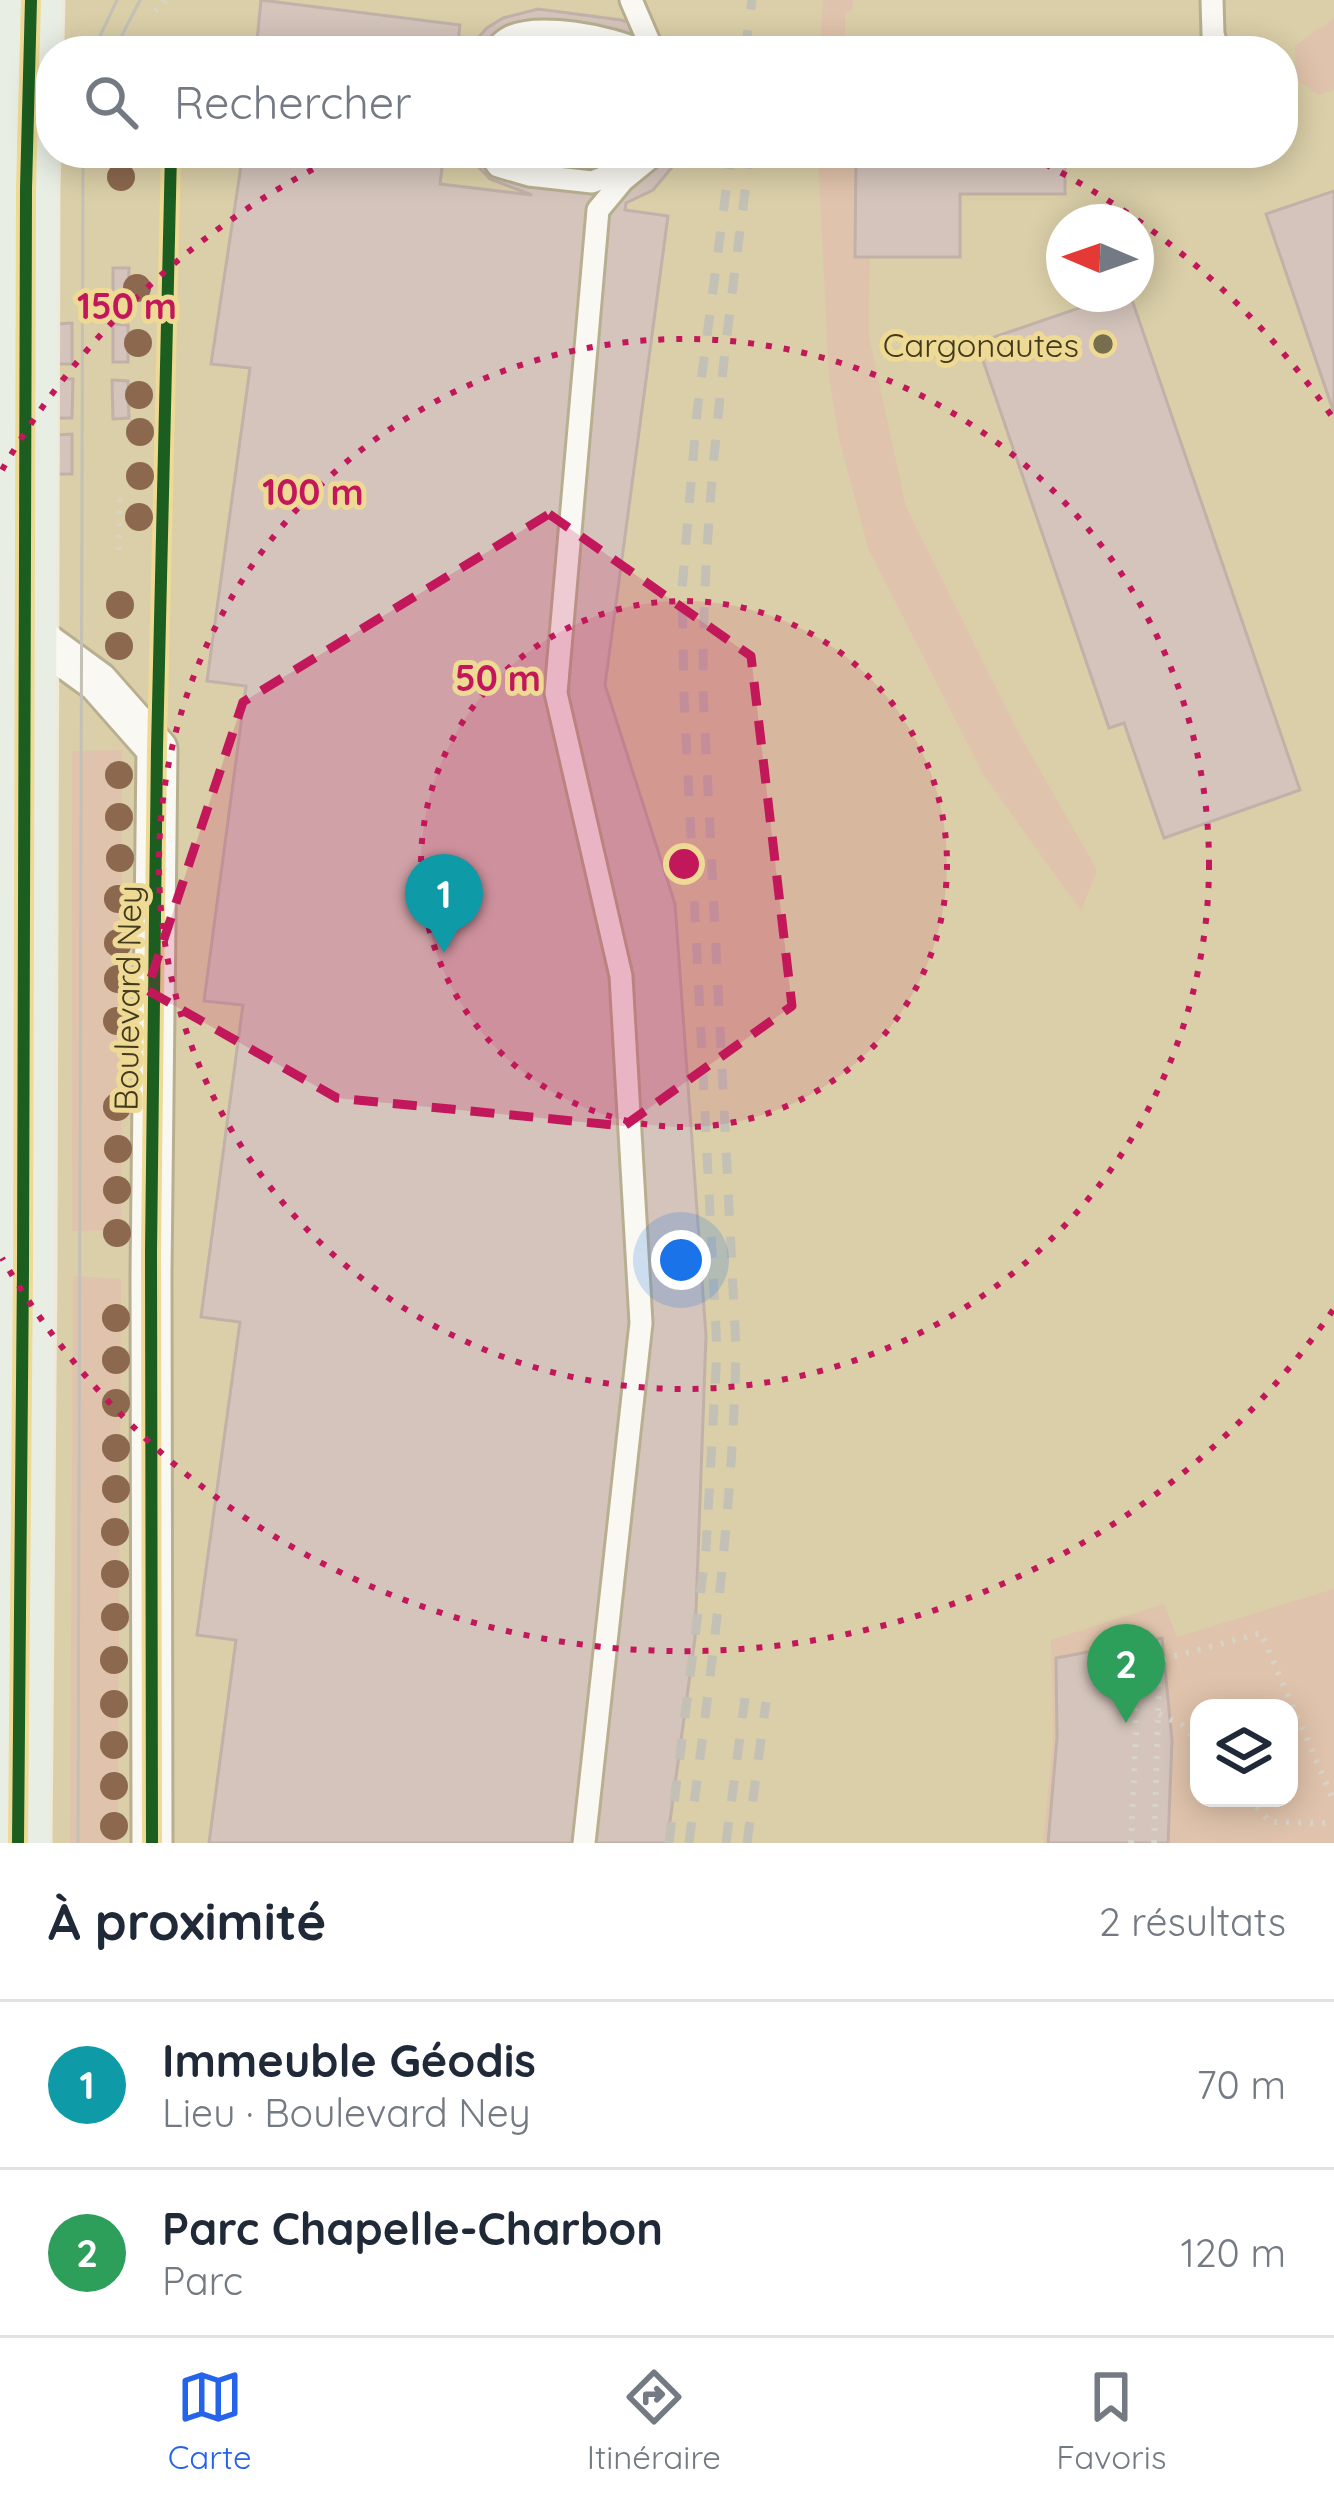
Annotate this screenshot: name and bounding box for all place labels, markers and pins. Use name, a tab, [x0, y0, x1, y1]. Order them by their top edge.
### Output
place label: Cargonautes	[883, 324, 1079, 365]
marker: Cargonautes	[1090, 331, 1116, 357]
centre of rings	[663, 843, 705, 885]
pin: 1	[405, 854, 483, 953]
pin: 2	[1087, 1624, 1165, 1723]

